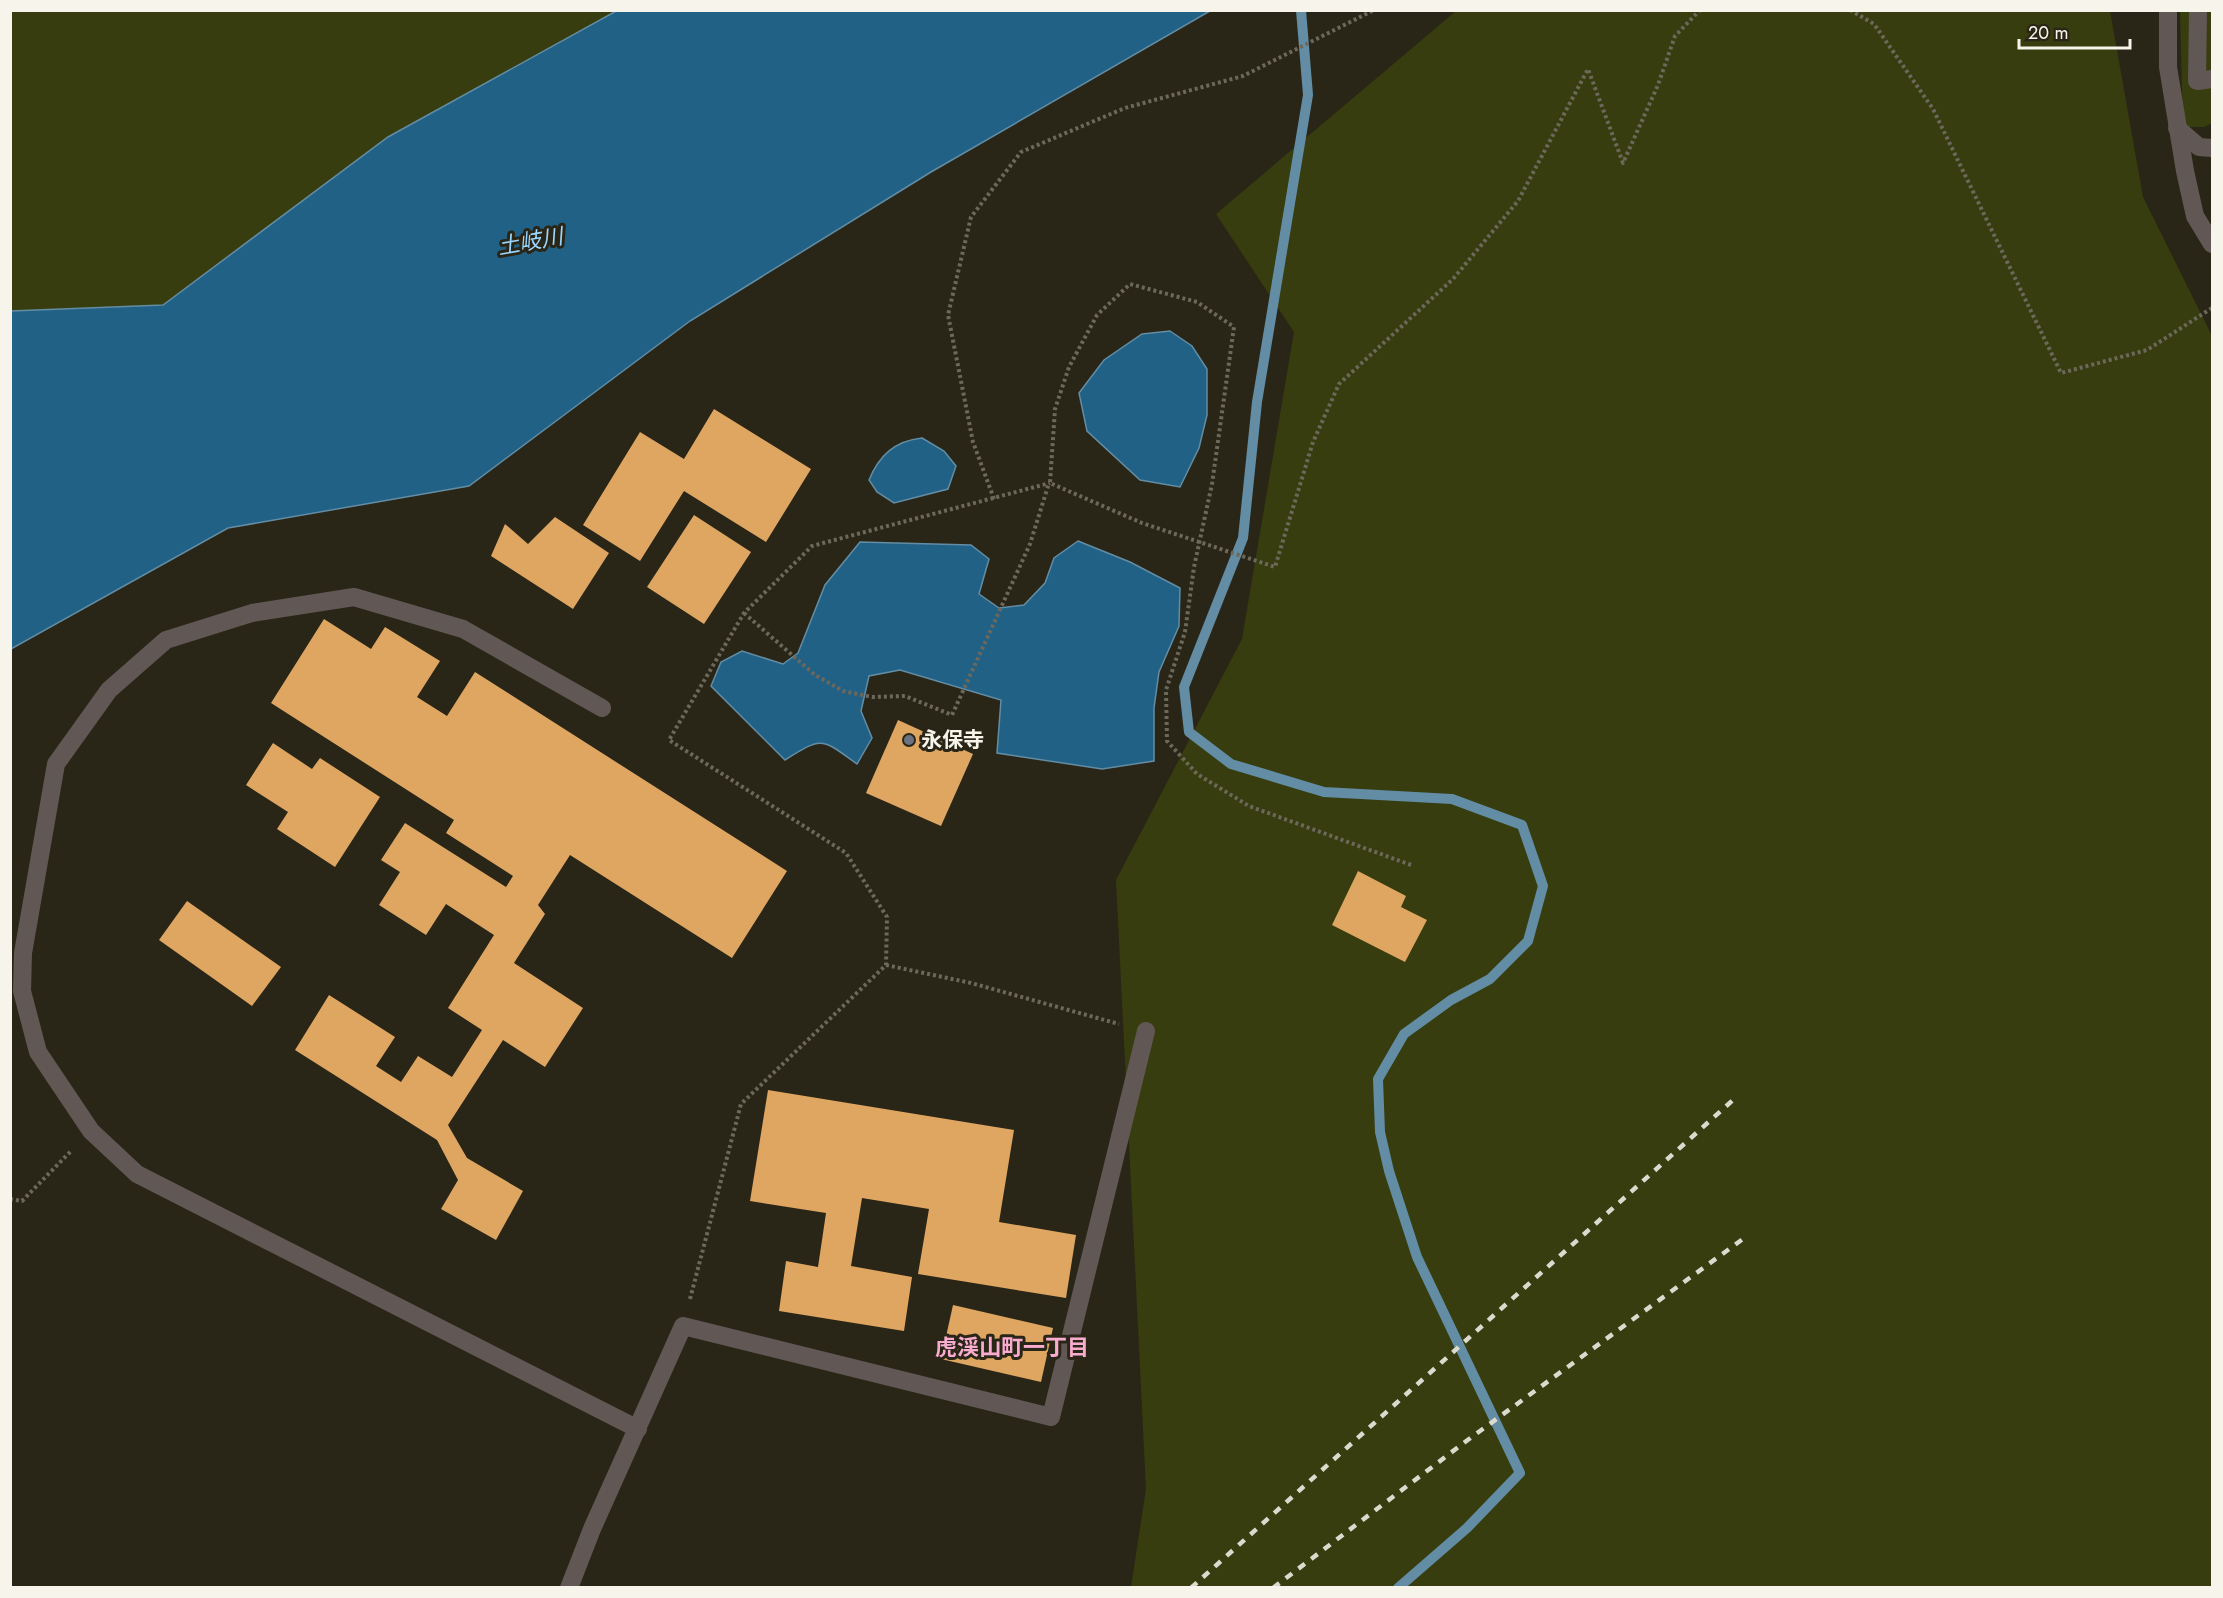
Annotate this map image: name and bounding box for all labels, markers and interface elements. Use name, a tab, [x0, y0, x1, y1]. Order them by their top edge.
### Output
scale bar	[2019, 12, 2130, 50]
text: 20 m	[2028, 20, 2068, 46]
water label: 土岐川	[495, 219, 567, 262]
place label: 永保寺	[921, 725, 984, 755]
marker: 永保寺	[902, 733, 916, 747]
district label: 虎渓山町一丁目	[935, 1331, 1089, 1363]

